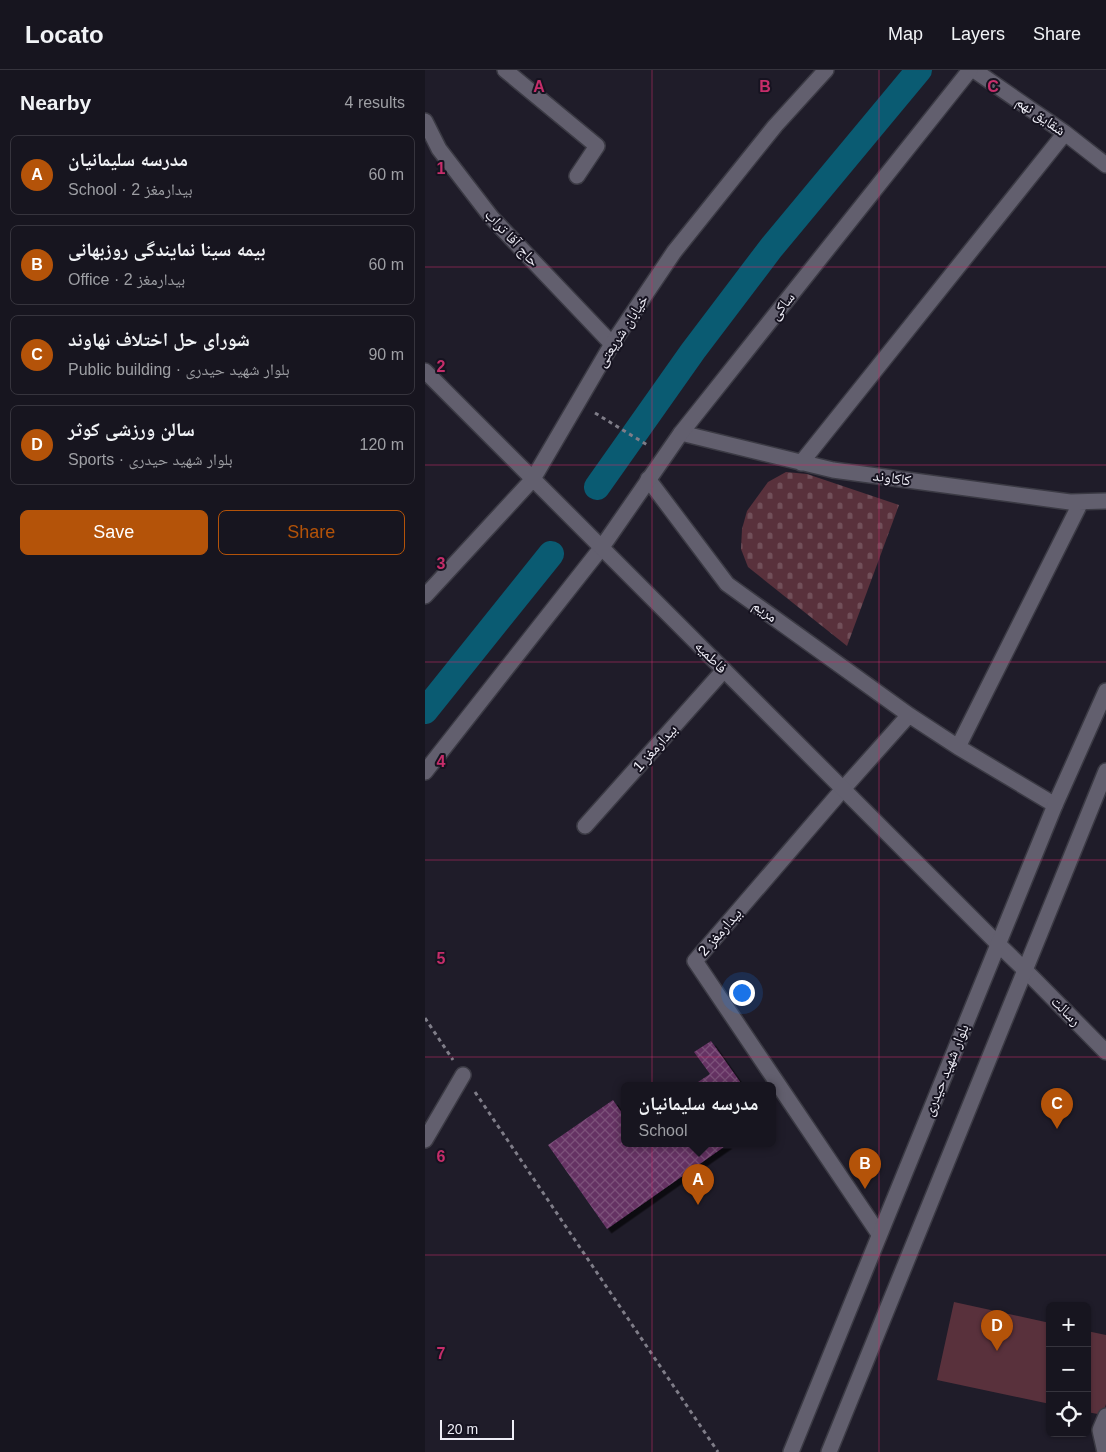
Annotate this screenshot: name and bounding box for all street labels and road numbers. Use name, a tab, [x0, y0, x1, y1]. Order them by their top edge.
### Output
street label: شقایق نهم	[1012, 93, 1069, 140]
street label: حاج آقا تراب	[480, 206, 543, 271]
street label: ساکی	[766, 289, 799, 324]
street label: خیابان شریعتی	[592, 291, 653, 371]
street label: کاکاوند	[872, 466, 912, 490]
street label: مریم	[749, 596, 781, 627]
street label: فاطمیه	[692, 637, 731, 676]
street label: بیدارمغز 1	[629, 721, 681, 775]
street label: بیدارمغز 2	[694, 904, 746, 960]
street label: رسالت	[1047, 992, 1085, 1030]
street label: بلوار شهید حیدری	[919, 1021, 974, 1119]

